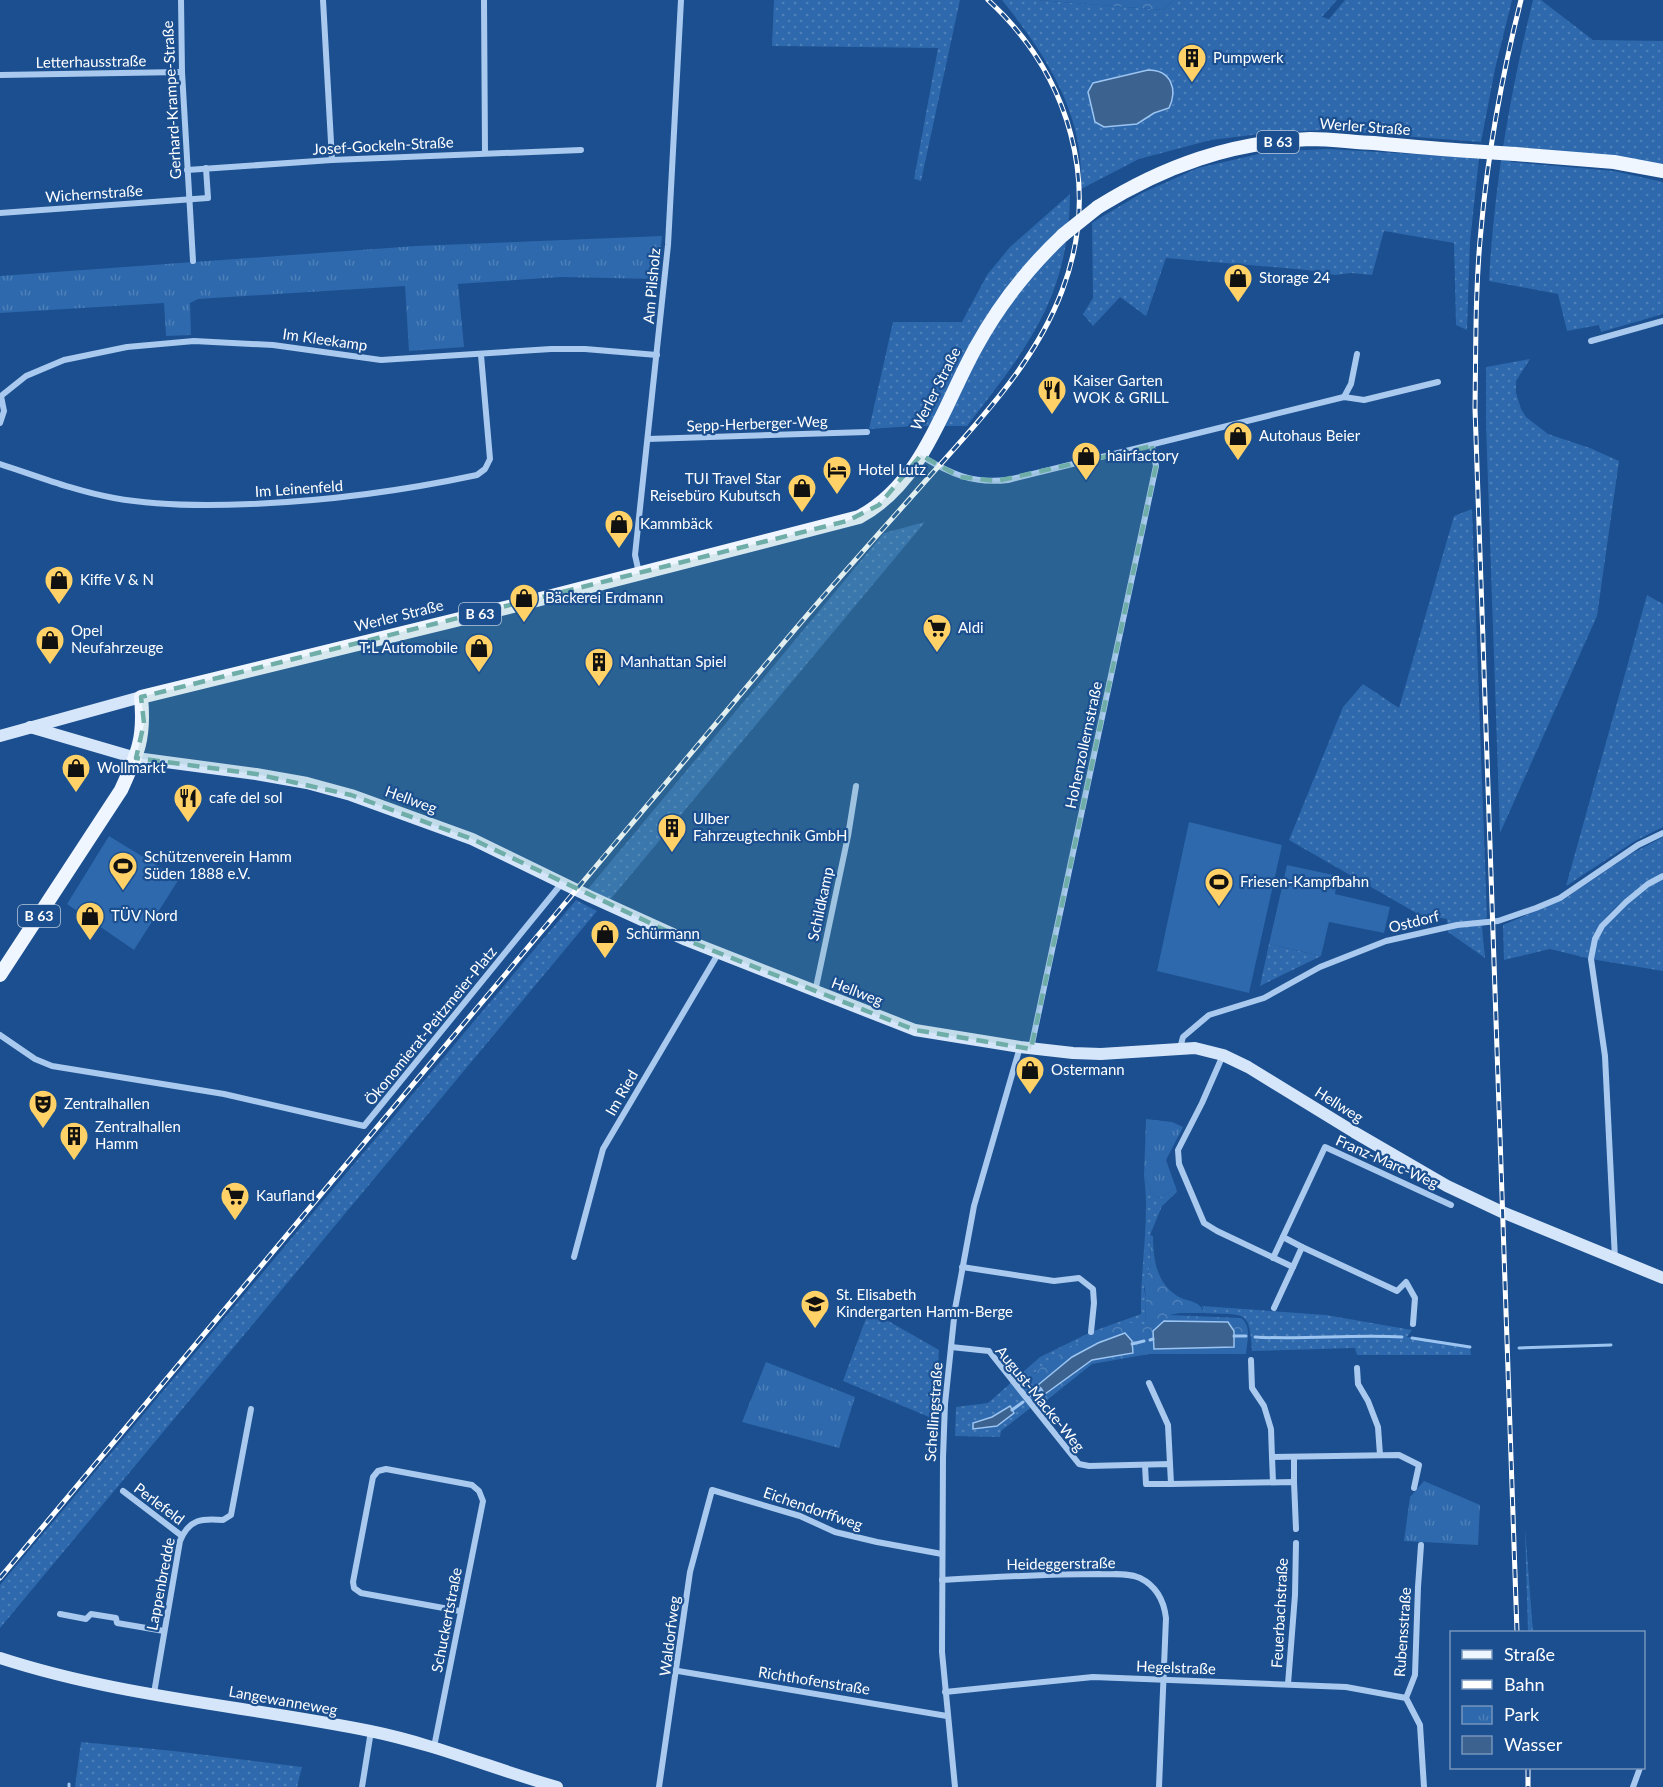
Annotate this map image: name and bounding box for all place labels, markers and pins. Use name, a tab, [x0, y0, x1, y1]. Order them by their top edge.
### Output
building icon: Pumpwerk	[1176, 42, 1208, 84]
place label: Pumpwerk	[1213, 48, 1284, 66]
shop icon: Storage 24	[1222, 262, 1254, 304]
place label: Storage 24	[1259, 268, 1331, 286]
place label: Kaiser Garten WOK & GRILL	[1073, 371, 1169, 406]
restaurant icon: Kaiser Garten WOK & GRILL	[1036, 374, 1068, 416]
shop icon: Autohaus Beier	[1222, 420, 1254, 462]
place label: Autohaus Beier	[1259, 426, 1361, 444]
shop icon: hairfactory	[1070, 440, 1102, 482]
place label: hairfactory	[1107, 446, 1179, 464]
hotel icon: Hotel Lutz	[821, 454, 853, 496]
place label: Hotel Lutz	[858, 460, 926, 478]
place label: TUI Travel Star Reisebüro Kubutsch	[650, 469, 782, 504]
shop icon: TUI Travel Star Reisebüro Kubutsch	[786, 472, 818, 514]
shop icon: Kammbäck	[603, 508, 635, 550]
place label: Kammbäck	[640, 514, 713, 532]
shop icon: Kiffe V & N	[43, 564, 75, 606]
place label: Kiffe V & N	[80, 570, 154, 588]
shop icon: Bäckerei Erdmann	[508, 582, 540, 624]
place label: Bäckerei Erdmann	[545, 588, 663, 606]
supermarket icon: Aldi	[921, 612, 953, 654]
place label: Aldi	[958, 618, 984, 636]
place label: Opel Neufahrzeuge	[71, 621, 164, 656]
shop icon: Opel Neufahrzeuge	[34, 624, 66, 666]
shop icon: T.L Automobile	[463, 632, 495, 674]
place label: T.L Automobile	[360, 638, 458, 656]
building icon: Manhattan Spiel	[583, 646, 615, 688]
place label: Manhattan Spiel	[620, 652, 727, 670]
shop icon: Wollmarkt	[60, 752, 92, 794]
place label: Wollmarkt	[97, 758, 166, 776]
restaurant icon: cafe del sol	[172, 782, 204, 824]
place label: cafe del sol	[209, 788, 283, 806]
place label: Ulber Fahrzeugtechnik GmbH	[693, 809, 847, 844]
building icon: Ulber Fahrzeugtechnik GmbH	[656, 812, 688, 854]
place label: Schützenverein Hamm Süden 1888 e.V.	[144, 847, 292, 882]
sports icon: Schützenverein Hamm Süden 1888 e.V.	[107, 850, 139, 892]
sports icon: Friesen-Kampfbahn	[1203, 866, 1235, 908]
place label: Friesen-Kampfbahn	[1240, 872, 1369, 890]
shop icon: TÜV Nord	[74, 900, 106, 942]
place label: TÜV Nord	[111, 906, 178, 924]
shop icon: Schürmann	[589, 918, 621, 960]
place label: Schürmann	[626, 924, 700, 942]
shop icon: Ostermann	[1014, 1054, 1046, 1096]
place label: Ostermann	[1051, 1060, 1125, 1078]
theatre icon: Zentralhallen	[27, 1088, 59, 1130]
place label: Zentralhallen	[64, 1094, 150, 1112]
place label: Zentralhallen Hamm	[95, 1117, 181, 1152]
building icon: Zentralhallen Hamm	[58, 1120, 90, 1162]
supermarket icon: Kaufland	[219, 1180, 251, 1222]
place label: Kaufland	[256, 1186, 315, 1204]
place label: St. Elisabeth Kindergarten Hamm-Berge	[836, 1285, 1013, 1320]
school or university icon: St. Elisabeth Kindergarten Hamm-Berge	[799, 1288, 831, 1330]

